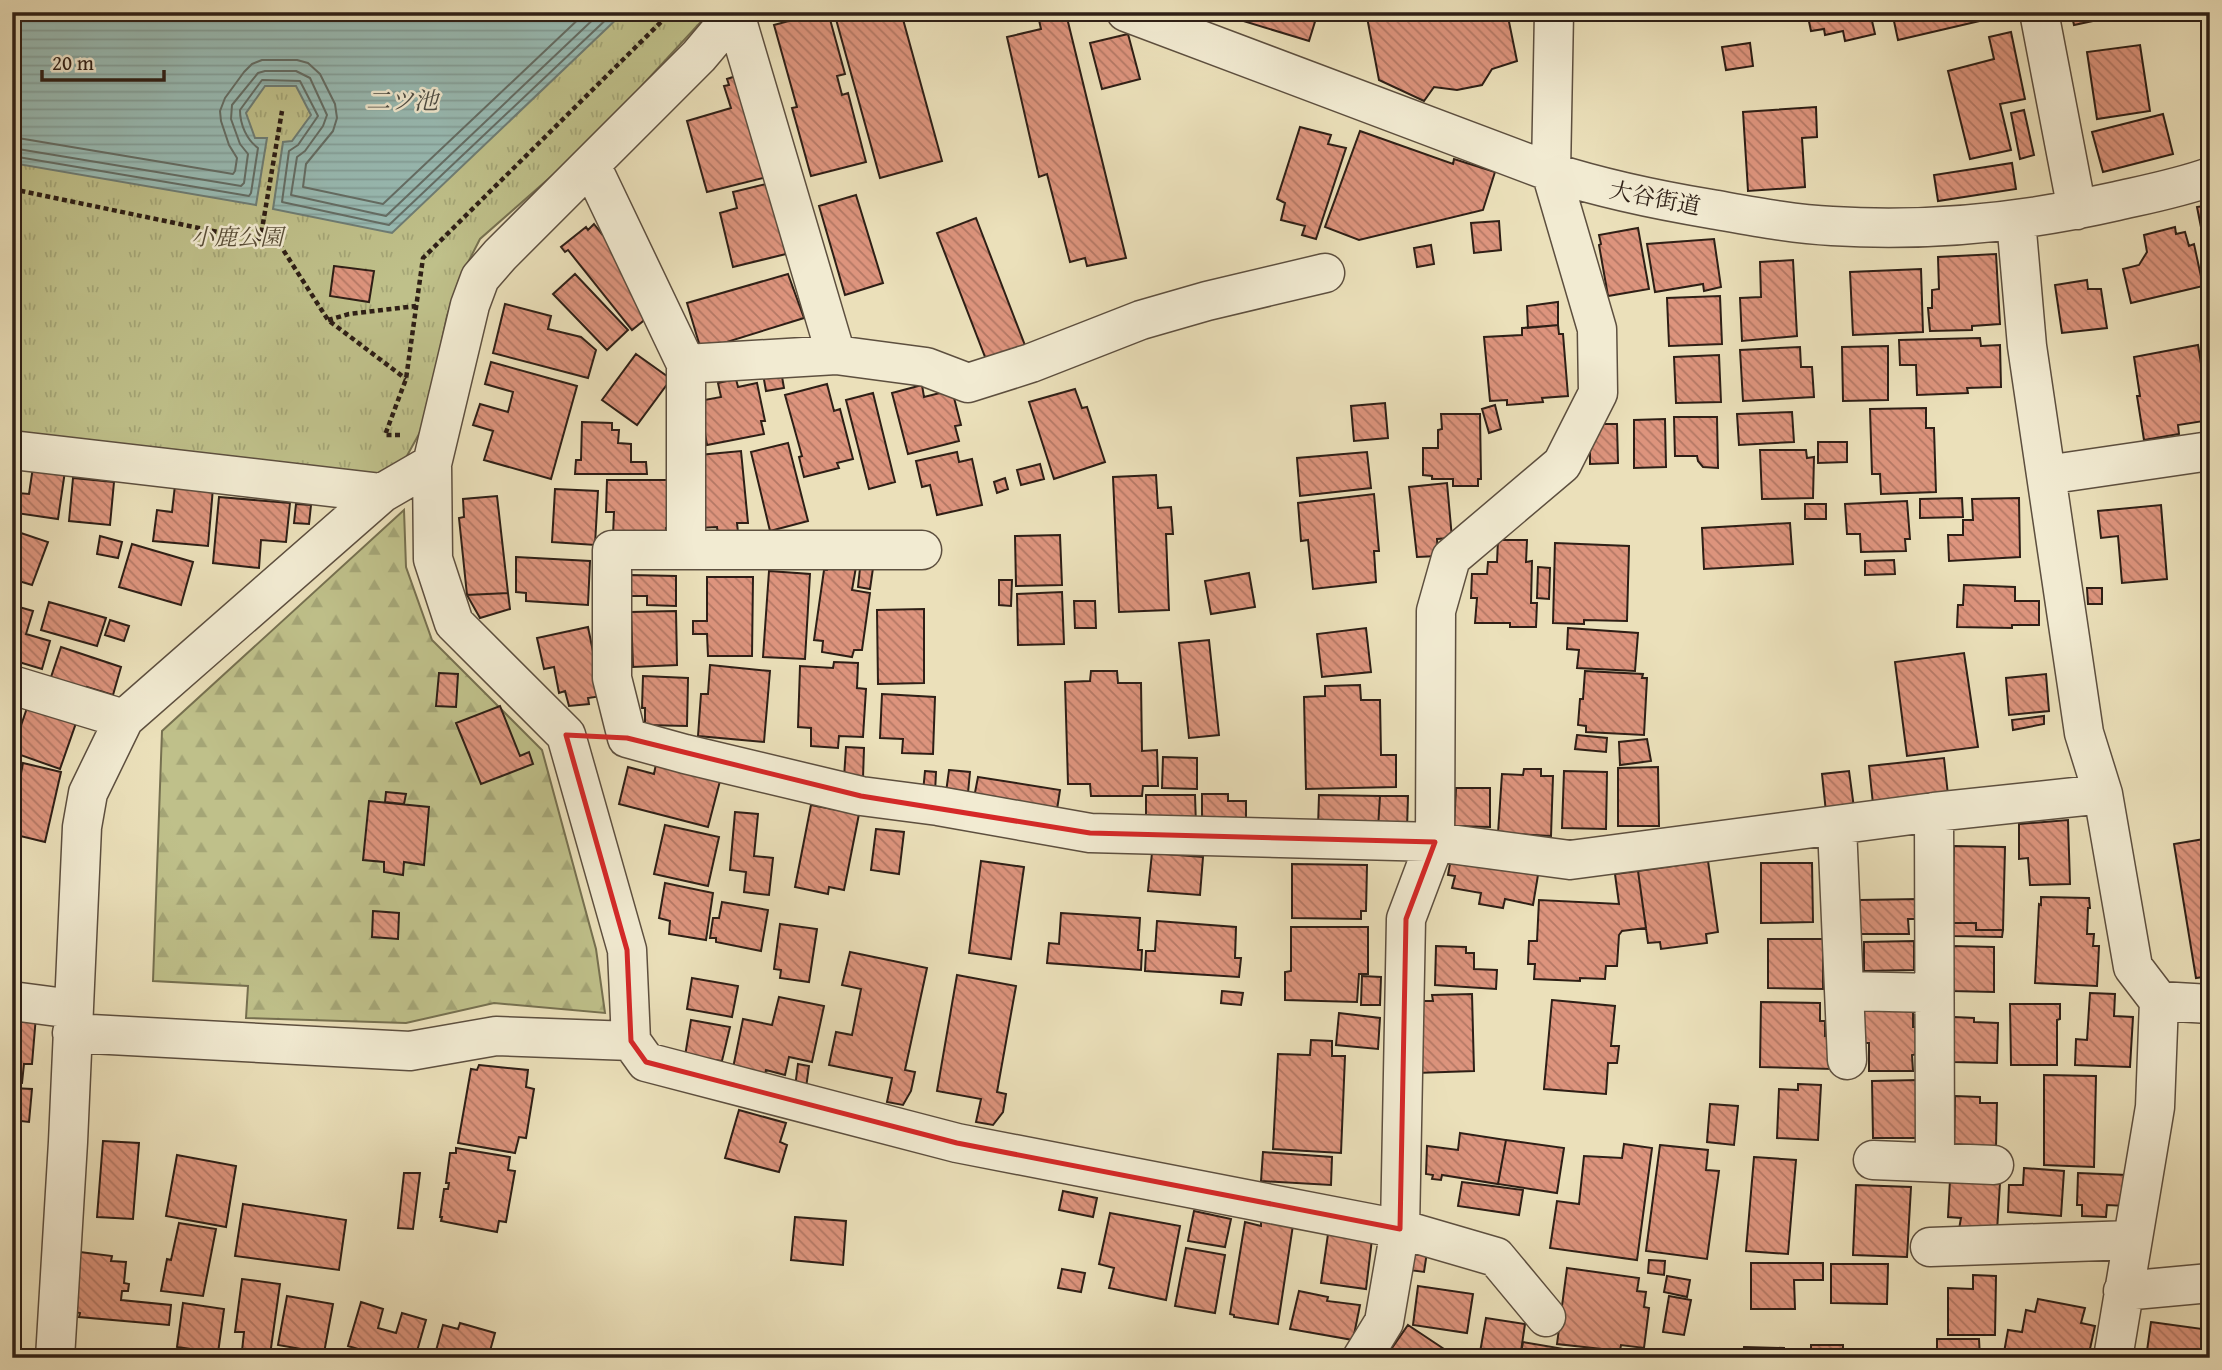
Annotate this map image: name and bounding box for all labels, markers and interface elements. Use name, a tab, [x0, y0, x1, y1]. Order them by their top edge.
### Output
scale bar	[42, 38, 164, 82]
text: 20 m	[52, 47, 94, 78]
water label: 二ツ池	[366, 83, 441, 118]
street label: 大谷街道	[1607, 173, 1703, 222]
park label: 小鹿公園	[191, 220, 287, 253]

